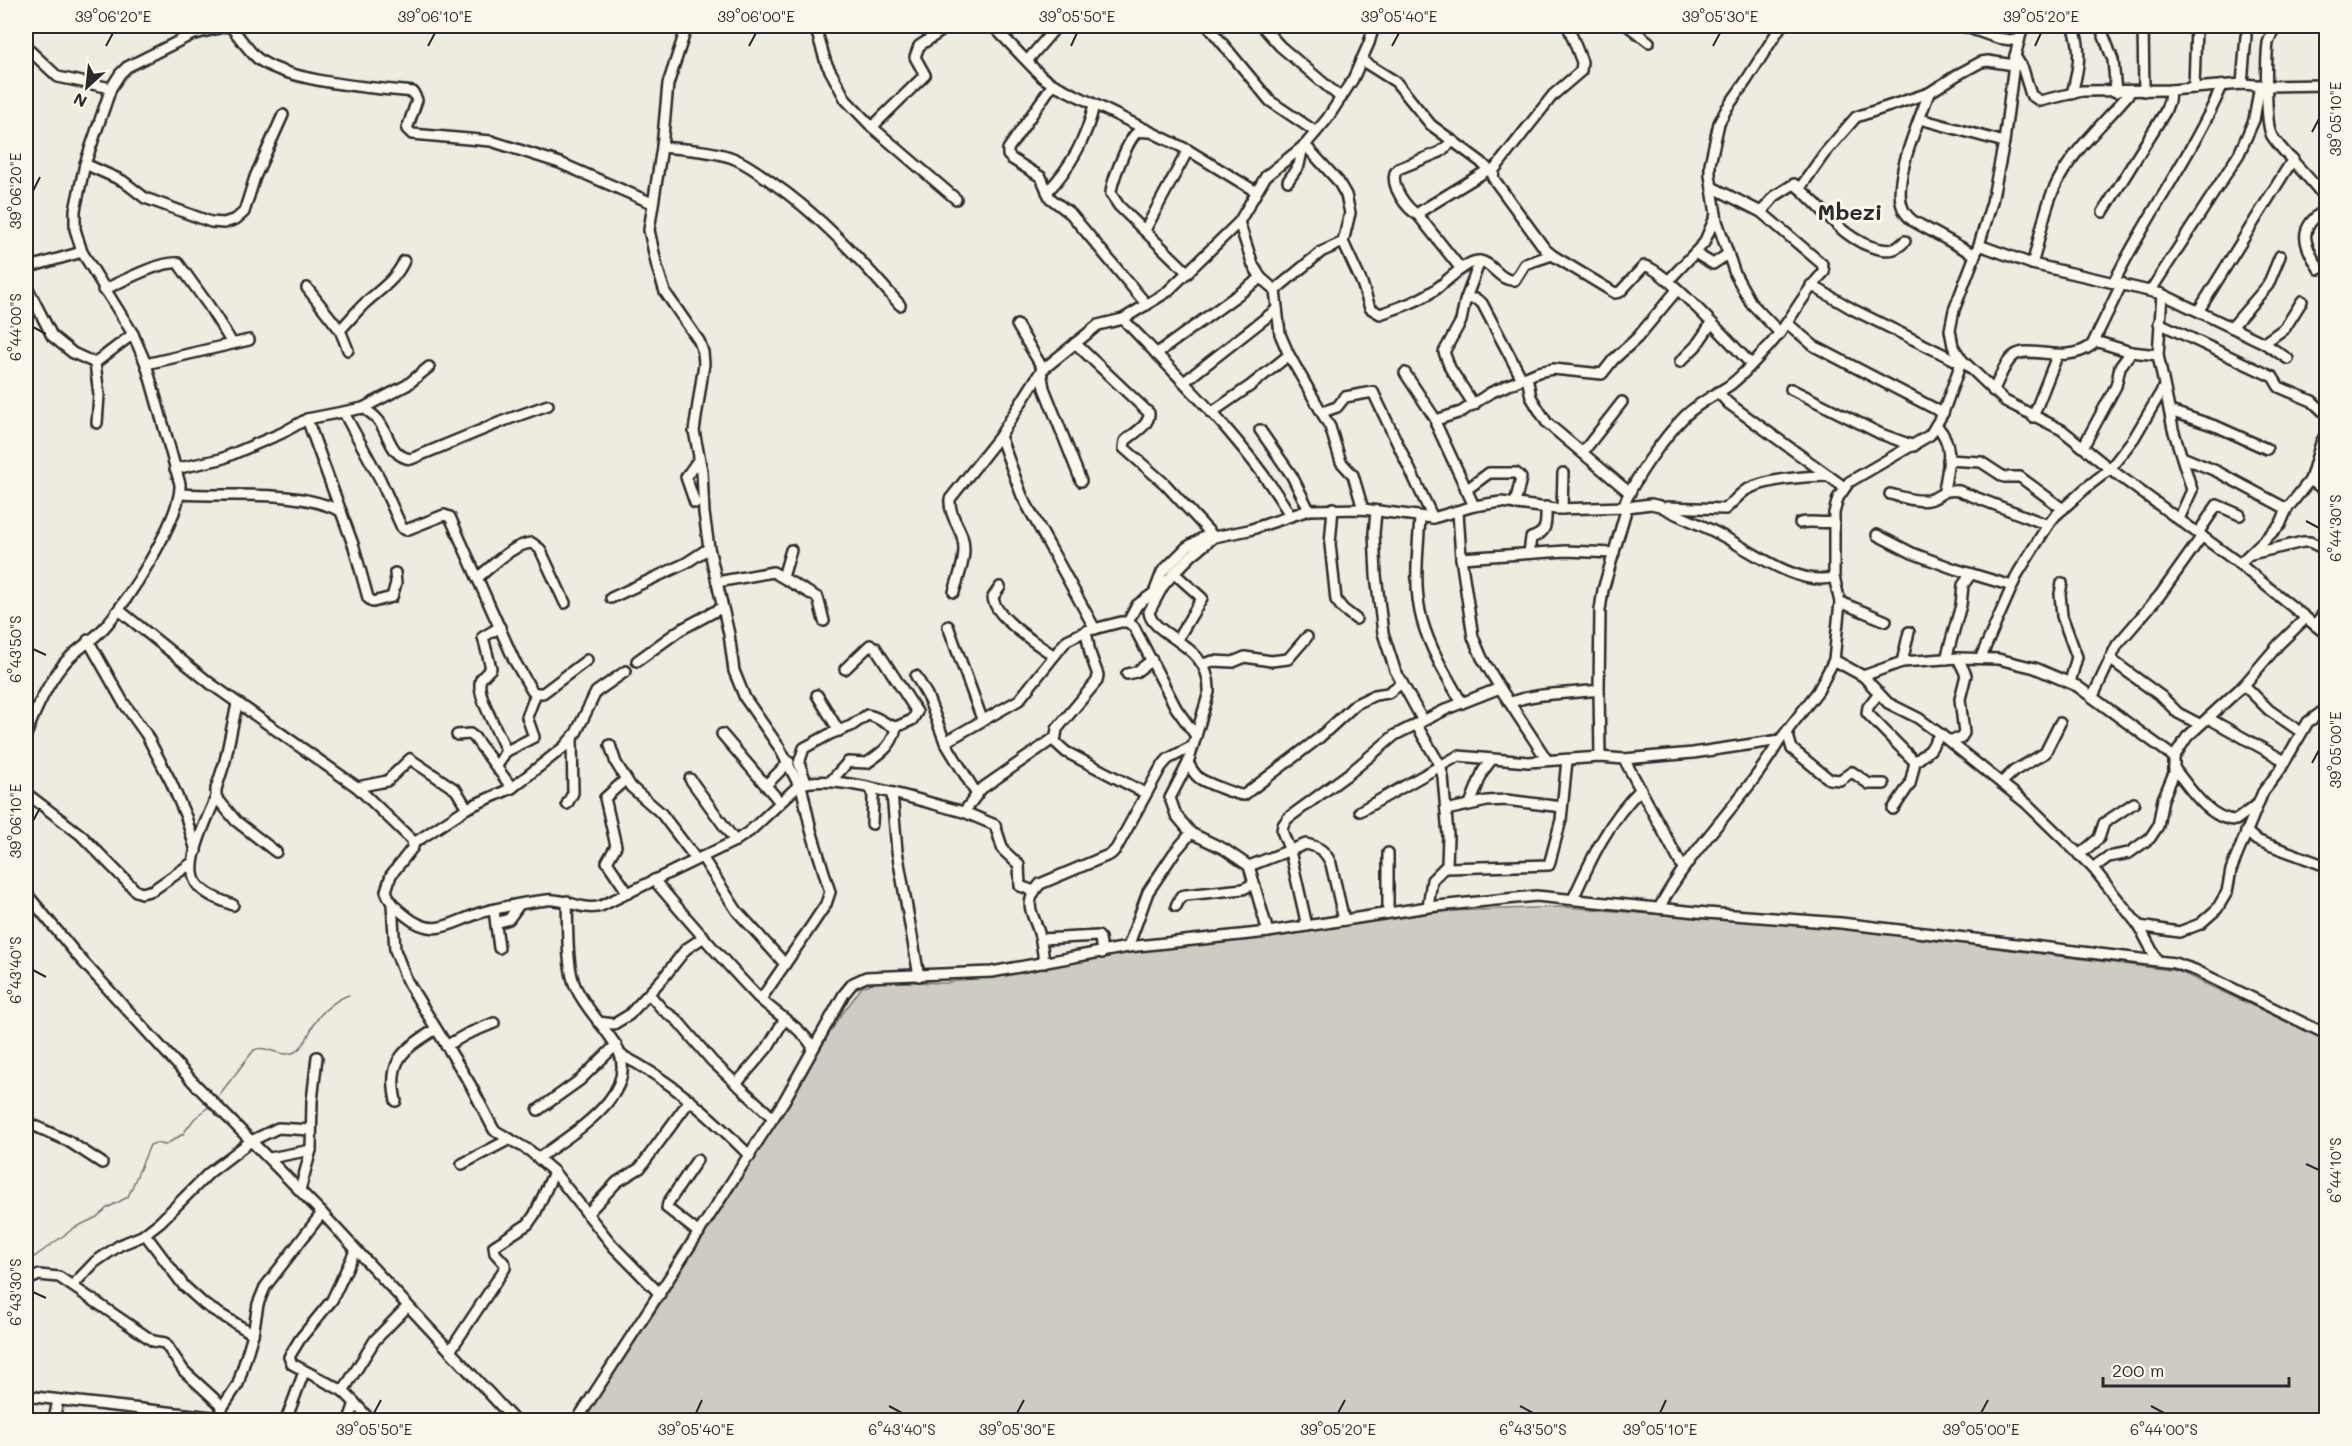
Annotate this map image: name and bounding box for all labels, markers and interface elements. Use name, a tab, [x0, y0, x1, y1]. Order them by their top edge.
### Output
text: 39°06'20"E	[75, 6, 152, 26]
text: 39°06'10"E	[398, 6, 473, 26]
text: 39°06'00"E	[717, 6, 795, 26]
text: 39°05'50"E	[1039, 6, 1116, 26]
text: 39°05'40"E	[1361, 6, 1438, 26]
text: 39°05'30"E	[1682, 6, 1759, 26]
text: 39°05'20"E	[2003, 6, 2080, 26]
north arrow	[57, 57, 117, 117]
text: 39°05'10"E	[2325, 81, 2345, 156]
text: N	[70, 89, 90, 113]
text: 39°06'20"E	[5, 152, 25, 229]
district label: Mbezi	[1818, 197, 1882, 226]
text: 6°44'00"S	[5, 293, 25, 361]
text: 6°44'30"S	[2325, 494, 2345, 562]
text: 6°43'50"S	[5, 615, 25, 683]
text: 39°05'00"E	[2325, 711, 2345, 789]
text: 39°06'10"E	[5, 783, 25, 858]
text: 6°43'40"S	[5, 936, 25, 1004]
text: 6°44'10"S	[2325, 1137, 2345, 1203]
text: 6°43'30"S	[5, 1258, 25, 1326]
scale bar	[2103, 1350, 2289, 1388]
text: 200 m	[2112, 1358, 2164, 1382]
text: 39°05'50"E	[336, 1419, 413, 1439]
text: 39°05'40"E	[658, 1419, 735, 1439]
text: 6°43'40"S	[868, 1419, 936, 1439]
text: 39°05'30"E	[979, 1419, 1056, 1439]
text: 39°05'20"E	[1300, 1419, 1377, 1439]
text: 6°43'50"S	[1499, 1419, 1567, 1439]
text: 39°05'10"E	[1623, 1419, 1698, 1439]
text: 39°05'00"E	[1942, 1419, 2020, 1439]
text: 6°44'00"S	[2130, 1419, 2198, 1439]

